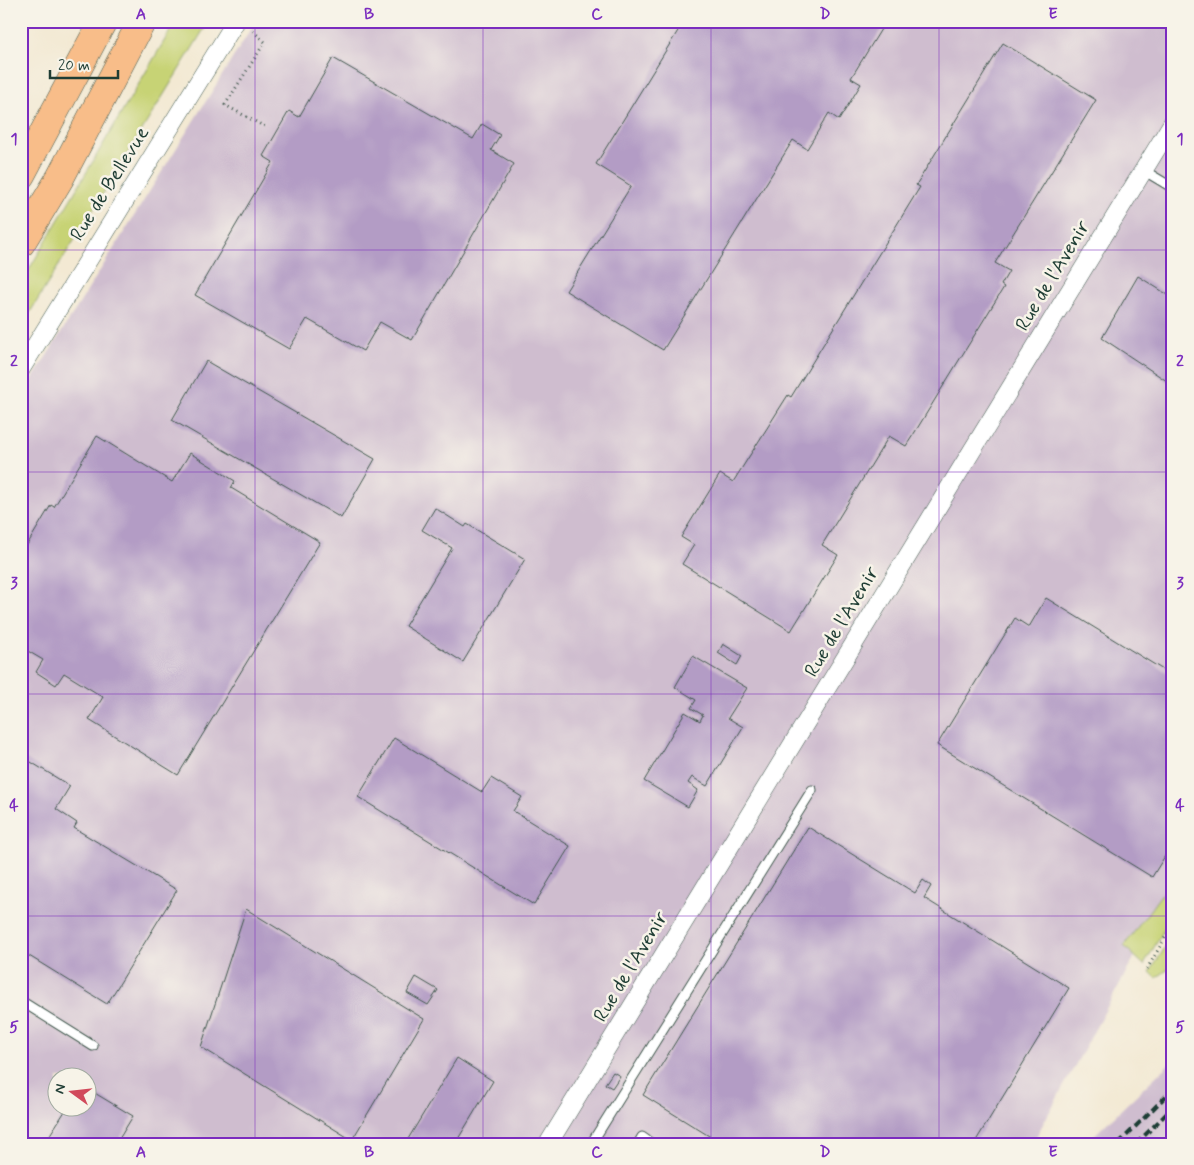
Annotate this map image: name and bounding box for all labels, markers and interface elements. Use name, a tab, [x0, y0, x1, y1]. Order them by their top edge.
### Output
text: A	[136, 4, 146, 25]
text: B	[364, 4, 374, 25]
text: C	[591, 4, 603, 25]
text: D	[819, 4, 831, 25]
text: E	[1048, 4, 1058, 25]
scale bar	[50, 48, 118, 80]
text: 20 m	[58, 56, 90, 76]
street label: Rue de Bellevue	[64, 121, 156, 246]
text: 1	[10, 129, 18, 150]
text: 1	[1176, 129, 1184, 150]
street label: Rue de l'Avenir	[1009, 215, 1097, 336]
text: 2	[10, 351, 18, 372]
text: 2	[1176, 351, 1184, 372]
street label: Rue de l'Avenir	[798, 561, 886, 682]
text: 3	[10, 573, 18, 594]
text: 3	[1176, 573, 1184, 594]
text: 4	[9, 795, 19, 816]
text: 4	[1175, 795, 1185, 816]
street label: Rue de l'Avenir	[587, 906, 675, 1027]
text: 5	[9, 1017, 19, 1038]
text: 5	[1175, 1017, 1185, 1038]
north arrow	[48, 1068, 98, 1118]
text: N	[51, 1082, 70, 1096]
text: A	[136, 1142, 146, 1163]
text: B	[364, 1142, 374, 1163]
text: C	[591, 1142, 603, 1163]
text: D	[819, 1142, 831, 1163]
text: E	[1048, 1142, 1058, 1163]

